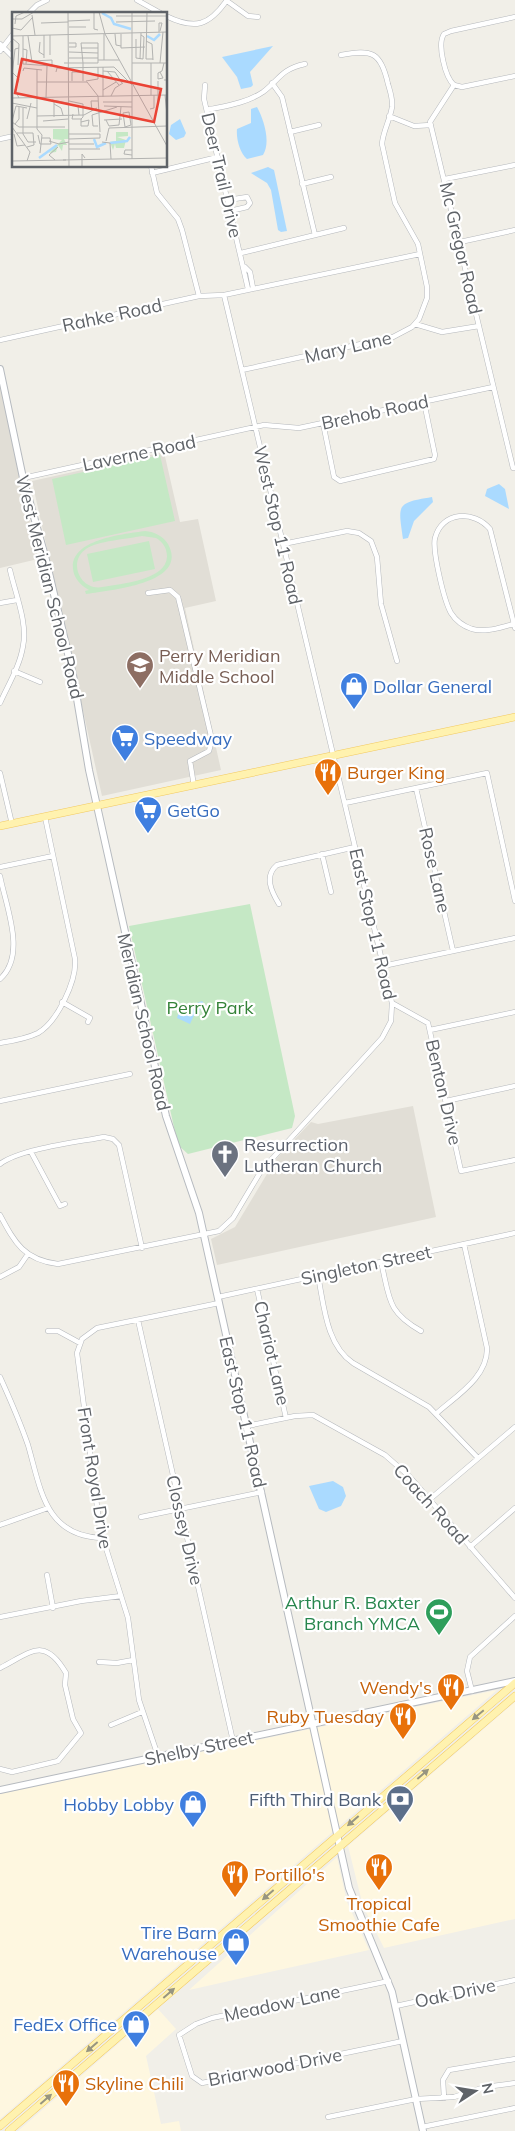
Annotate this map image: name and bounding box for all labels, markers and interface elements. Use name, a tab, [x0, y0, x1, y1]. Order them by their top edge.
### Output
inset map	[12, 12, 168, 168]
street label: Deer Trail Drive	[196, 110, 248, 240]
street label: Mc Gregor Road	[435, 180, 487, 316]
street label: Rahke Road	[60, 293, 164, 337]
street label: Mary Lane	[302, 326, 394, 368]
street label: Brehob Road	[319, 389, 431, 435]
street label: Laverne Road	[80, 430, 198, 476]
street label: West Stop 11 Road	[249, 443, 307, 607]
street label: West Meridian School Road	[11, 473, 89, 701]
place label: Perry Meridian Middle School	[159, 644, 280, 688]
school or university icon: Perry Meridian Middle School	[125, 650, 155, 689]
shop icon: Dollar General	[339, 671, 369, 710]
place label: Dollar General	[373, 675, 492, 698]
supermarket icon: Speedway	[110, 723, 140, 762]
place label: Speedway	[144, 727, 233, 750]
restaurant icon: Burger King	[313, 757, 343, 796]
place label: Burger King	[347, 761, 445, 784]
supermarket icon: GetGo	[133, 795, 163, 834]
place label: GetGo	[167, 799, 220, 822]
street label: Rose Lane	[414, 825, 456, 915]
street label: East Stop 11 Road	[344, 846, 402, 1002]
street label: Meridian School Road	[112, 931, 176, 1113]
park label: Perry Park	[167, 996, 254, 1019]
street label: Benton Drive	[421, 1037, 467, 1147]
place label: Resurrection Lutheran Church	[244, 1133, 382, 1177]
church icon: Resurrection Lutheran Church	[210, 1139, 240, 1178]
street label: Singleton Street	[299, 1240, 433, 1290]
street label: Chariot Lane	[249, 1298, 295, 1408]
street label: East Stop 11 Road	[214, 1334, 272, 1490]
street label: Front Royal Drive	[72, 1405, 118, 1551]
street label: Coach Road	[389, 1459, 473, 1549]
street label: Clossey Drive	[161, 1473, 209, 1587]
place label: Arthur R. Baxter Branch YMCA	[285, 1591, 420, 1635]
sports icon: Arthur R. Baxter Branch YMCA	[424, 1597, 454, 1636]
restaurant icon: Wendy's	[436, 1672, 466, 1711]
place label: Wendy's	[359, 1676, 432, 1699]
restaurant icon: Ruby Tuesday	[388, 1701, 418, 1740]
place label: Ruby Tuesday	[266, 1705, 384, 1728]
one-way arrow	[472, 1709, 485, 1720]
street label: Shelby Street	[143, 1725, 255, 1771]
one-way arrow	[417, 1768, 429, 1780]
bank icon: Fifth Third Bank	[385, 1784, 415, 1823]
place label: Fifth Third Bank	[249, 1788, 382, 1811]
shop icon: Hobby Lobby	[178, 1789, 208, 1828]
place label: Hobby Lobby	[63, 1793, 174, 1816]
one-way arrow	[346, 1816, 359, 1827]
restaurant icon: Tropical Smoothie Cafe	[364, 1852, 394, 1891]
restaurant icon: Portillo's	[220, 1859, 250, 1898]
place label: Portillo's	[254, 1863, 325, 1886]
one-way arrow	[262, 1889, 274, 1901]
place label: Tropical Smoothie Cafe	[318, 1892, 440, 1936]
place label: Tire Barn Warehouse	[121, 1921, 217, 1965]
shop icon: Tire Barn Warehouse	[221, 1927, 251, 1966]
street label: Oak Drive	[412, 1973, 498, 2013]
street label: Meadow Lane	[222, 1979, 342, 2027]
one-way arrow	[162, 1988, 175, 1999]
shop icon: FedEx Office	[121, 2009, 151, 2048]
place label: FedEx Office	[13, 2013, 117, 2036]
one-way arrow	[85, 2041, 98, 2052]
street label: Briarwood Drive	[206, 2043, 344, 2091]
north arrow	[450, 2066, 500, 2116]
restaurant icon: Skyline Chili	[51, 2068, 81, 2107]
place label: Skyline Chili	[85, 2072, 184, 2095]
text: N	[478, 2081, 498, 2095]
one-way arrow	[39, 2093, 51, 2105]

